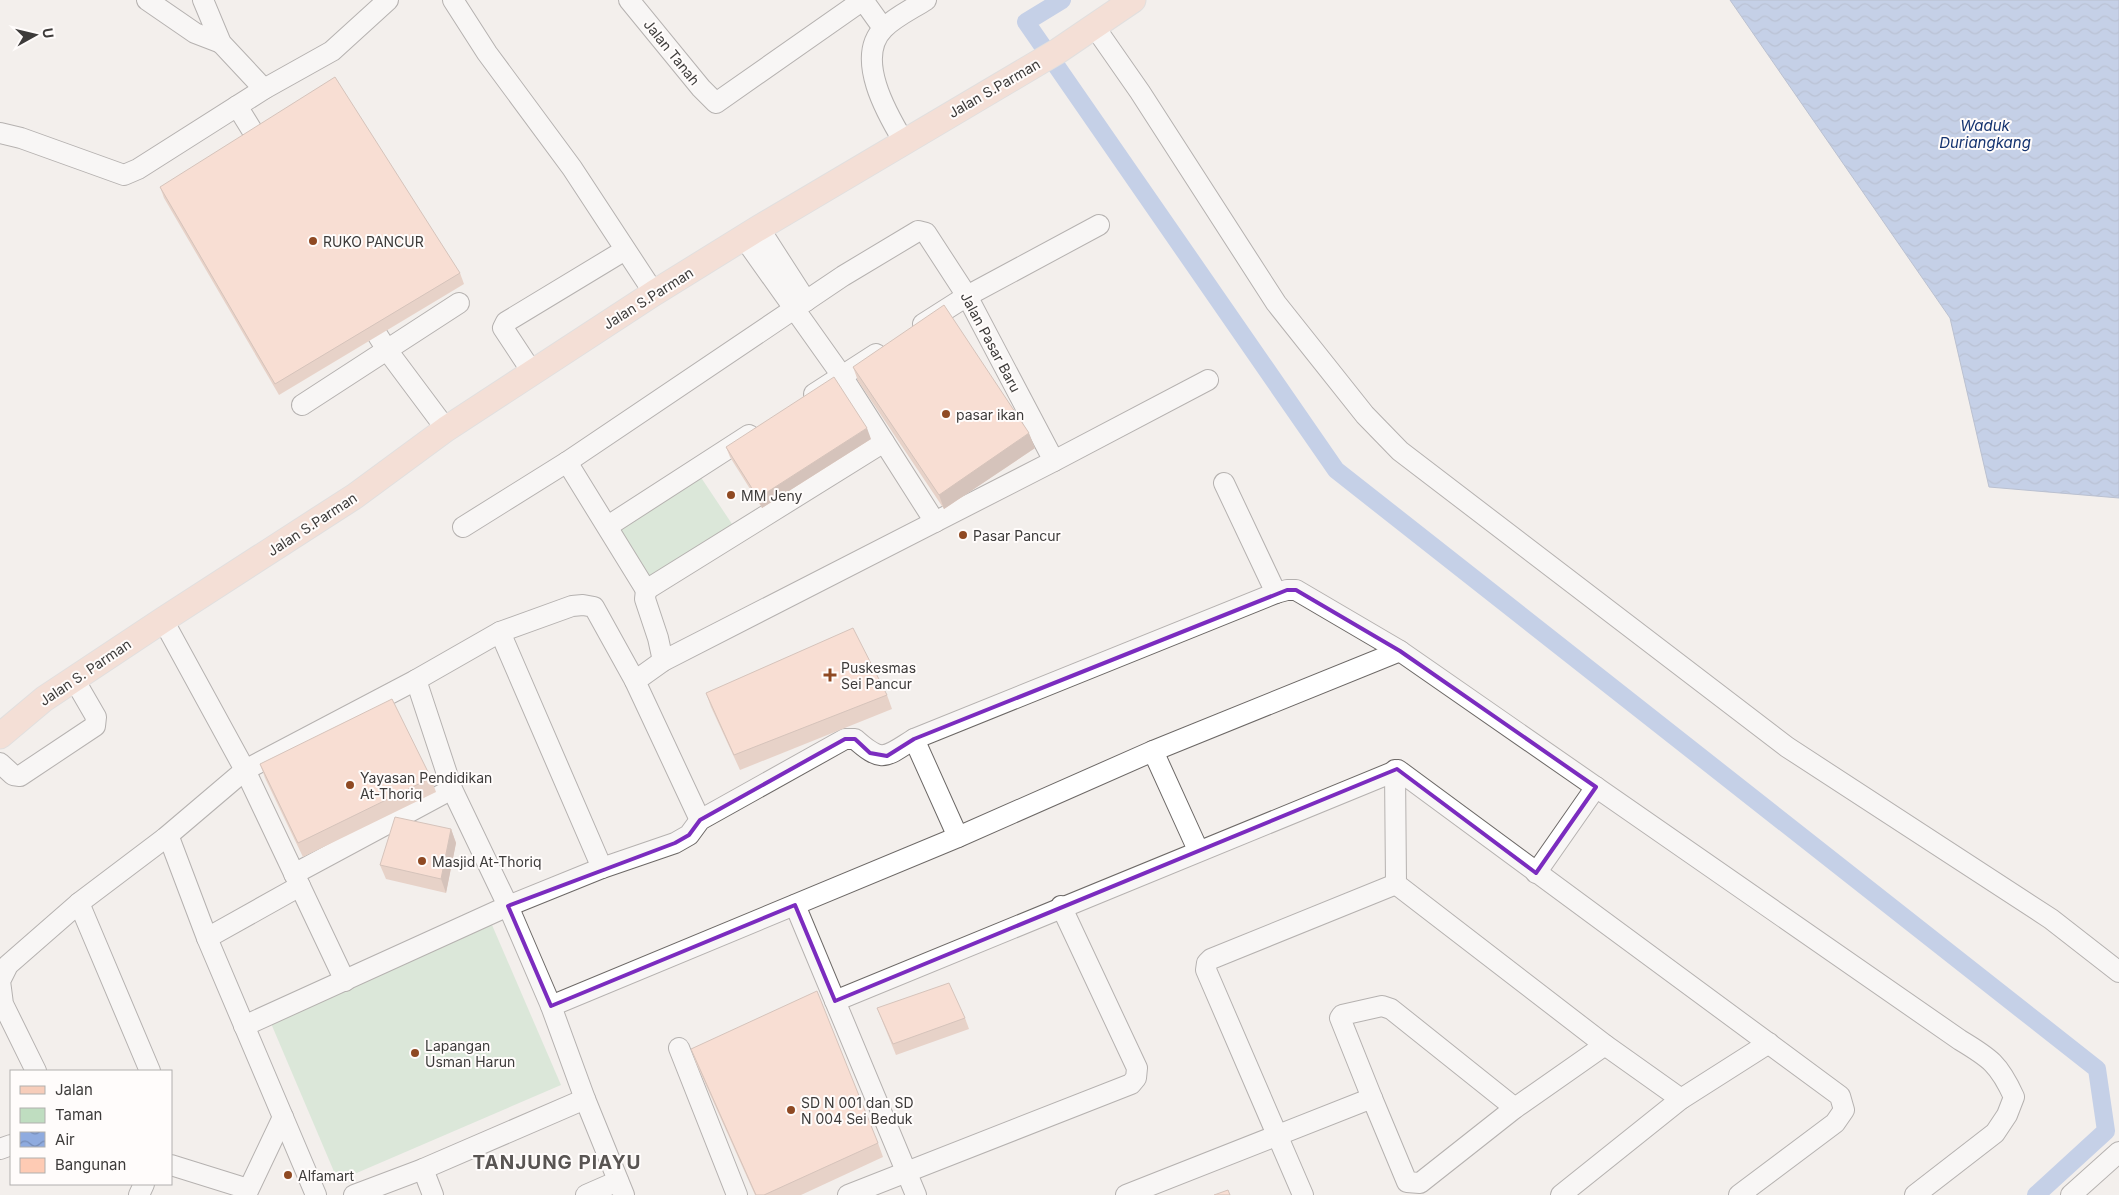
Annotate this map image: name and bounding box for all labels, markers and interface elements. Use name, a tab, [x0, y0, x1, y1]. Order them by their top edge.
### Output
north arrow	[10, 10, 60, 60]
street label: Jalan Tanah	[640, 16, 704, 88]
text: U	[39, 27, 57, 39]
street label: Jalan S.Parman	[945, 55, 1043, 121]
water label: Waduk Duriangkang	[1939, 116, 2031, 152]
place label: RUKO PANCUR	[323, 233, 424, 250]
marker: RUKO PANCUR	[307, 235, 319, 247]
street label: Jalan S.Parman	[600, 263, 696, 333]
street label: Jalan Pasar Baru	[957, 289, 1025, 395]
place label: pasar ikan	[956, 406, 1024, 423]
marker: pasar ikan	[940, 408, 952, 420]
place label: MM Jeny	[741, 487, 802, 504]
street label: Jalan S.Parman	[264, 489, 360, 559]
marker: MM Jeny	[725, 489, 737, 501]
place label: Pasar Pancur	[973, 527, 1061, 544]
marker: Pasar Pancur	[957, 529, 969, 541]
street label: Jalan S. Parman	[36, 635, 134, 709]
place label: Puskesmas Sei Pancur	[841, 659, 916, 692]
marker: Puskesmas Sei Pancur	[823, 668, 837, 682]
place label: Yayasan Pendidikan At-Thoriq	[360, 769, 492, 802]
marker: Yayasan Pendidikan At-Thoriq	[344, 779, 356, 791]
place label: Masjid At-Thoriq	[432, 853, 541, 870]
marker: Masjid At-Thoriq	[416, 855, 428, 867]
place label: Lapangan Usman Harun	[425, 1037, 515, 1070]
marker: Lapangan Usman Harun	[409, 1047, 421, 1059]
legend	[10, 1070, 172, 1185]
text: Jalan	[55, 1080, 93, 1099]
place label: SD N 001 dan SD N 004 Sei Beduk	[801, 1094, 914, 1127]
marker: SD N 001 dan SD N 004 Sei Beduk	[785, 1104, 797, 1116]
text: Taman	[55, 1105, 102, 1124]
text: Air	[55, 1130, 75, 1149]
district label: TANJUNG PIAYU	[472, 1151, 642, 1174]
text: Bangunan	[55, 1155, 126, 1174]
place label: Alfamart	[298, 1167, 354, 1184]
marker: Alfamart	[282, 1169, 294, 1181]

